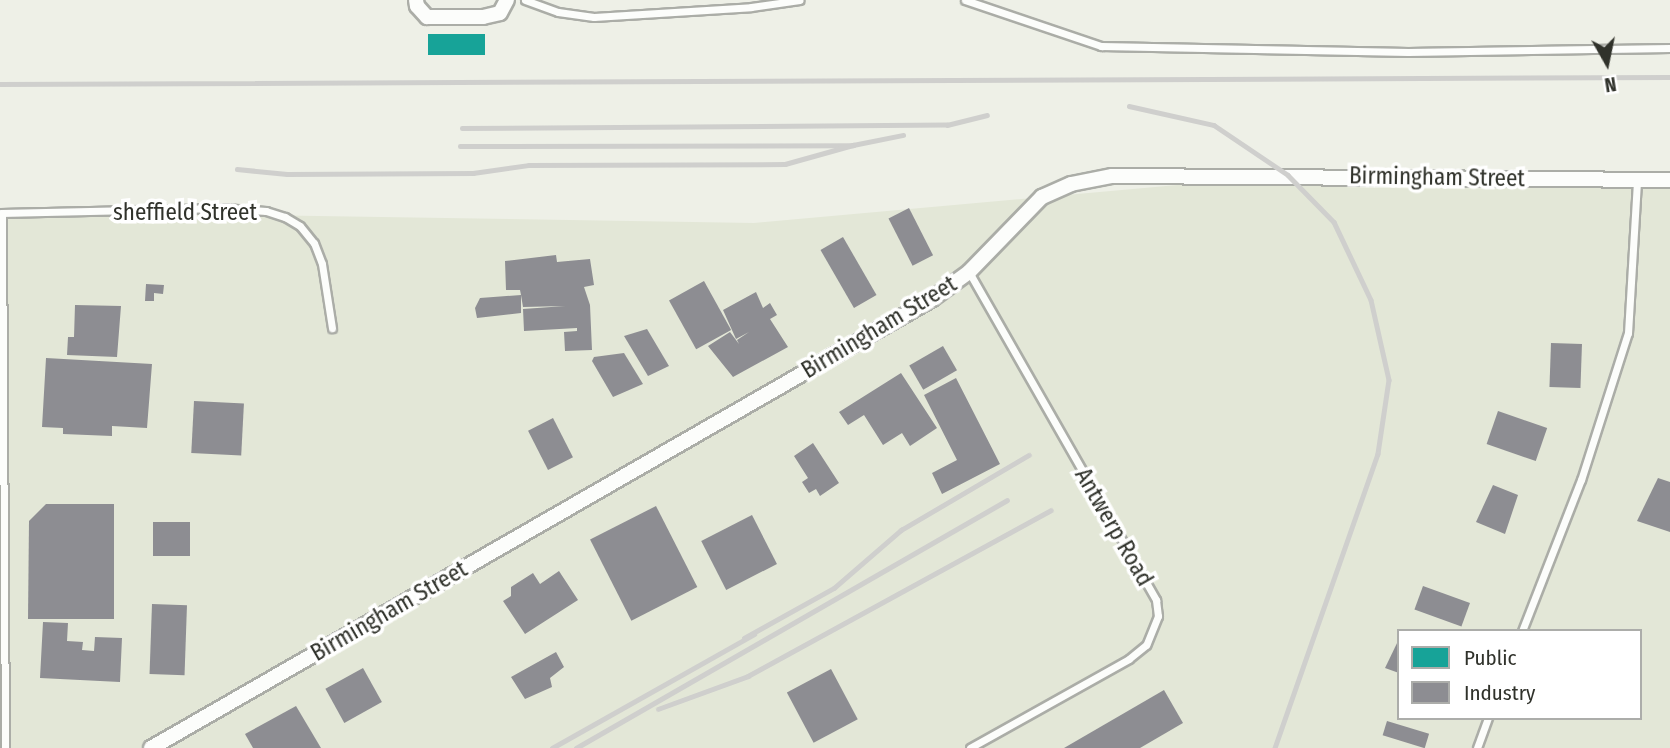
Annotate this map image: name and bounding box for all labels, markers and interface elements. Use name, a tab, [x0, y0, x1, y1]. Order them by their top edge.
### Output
north arrow	[1572, 28, 1642, 98]
text: N	[1603, 72, 1618, 96]
street label: Birmingham Street	[1349, 162, 1525, 192]
street label: sheffield Street	[113, 198, 257, 226]
street label: Birmingham Street	[797, 270, 961, 384]
street label: Antwerp Road	[1069, 463, 1159, 591]
street label: Birmingham Street	[306, 555, 472, 667]
legend	[1397, 629, 1642, 720]
text: Public	[1464, 645, 1516, 671]
text: Industry	[1464, 680, 1535, 706]

